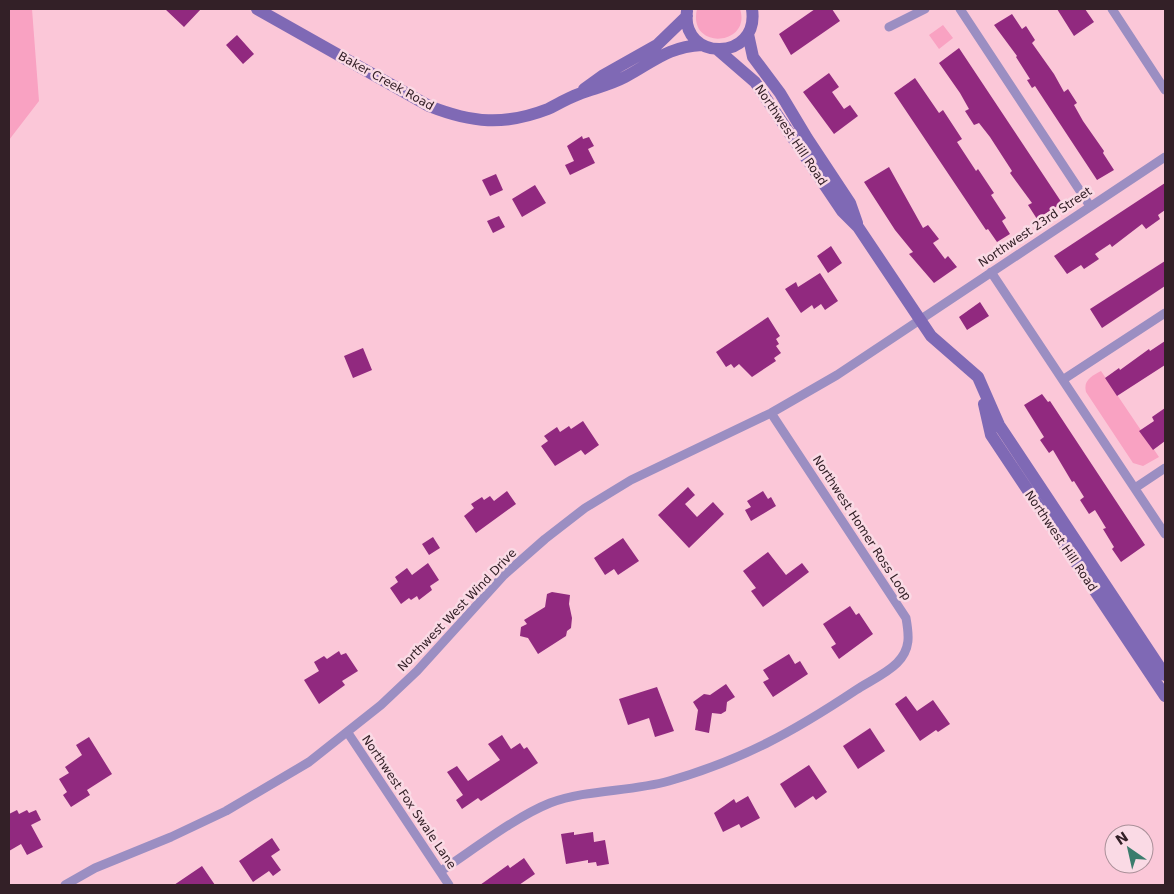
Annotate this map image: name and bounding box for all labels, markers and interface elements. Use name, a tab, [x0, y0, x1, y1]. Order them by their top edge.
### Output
street label: Baker Creek Road	[336, 49, 436, 113]
street label: Northwest Hill Road	[752, 82, 830, 188]
street label: Northwest 23rd Street	[976, 184, 1094, 270]
street label: Northwest Homer Ross Loop	[810, 453, 914, 603]
street label: Northwest Hill Road	[1022, 488, 1100, 594]
street label: Northwest West Wind Drive	[395, 546, 519, 674]
street label: Northwest Fox Swale Lane	[359, 732, 459, 872]
north arrow	[1104, 824, 1154, 874]
text: N	[1112, 828, 1131, 848]

